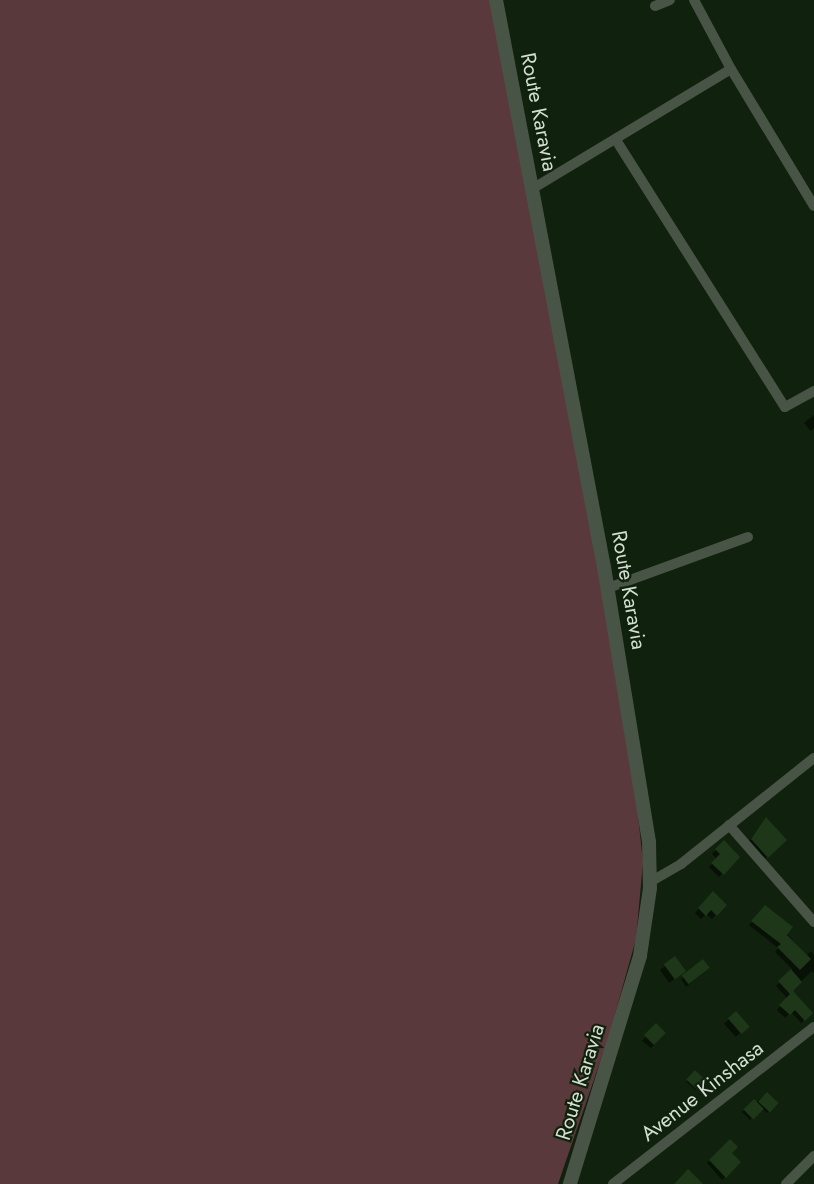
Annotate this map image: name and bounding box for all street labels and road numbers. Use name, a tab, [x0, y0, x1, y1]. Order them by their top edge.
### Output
street label: Route Karavia	[515, 51, 563, 173]
street label: Route Karavia	[606, 529, 652, 651]
street label: Route Karavia	[550, 1021, 610, 1143]
street label: Avenue Kinshasa	[636, 1035, 768, 1147]

